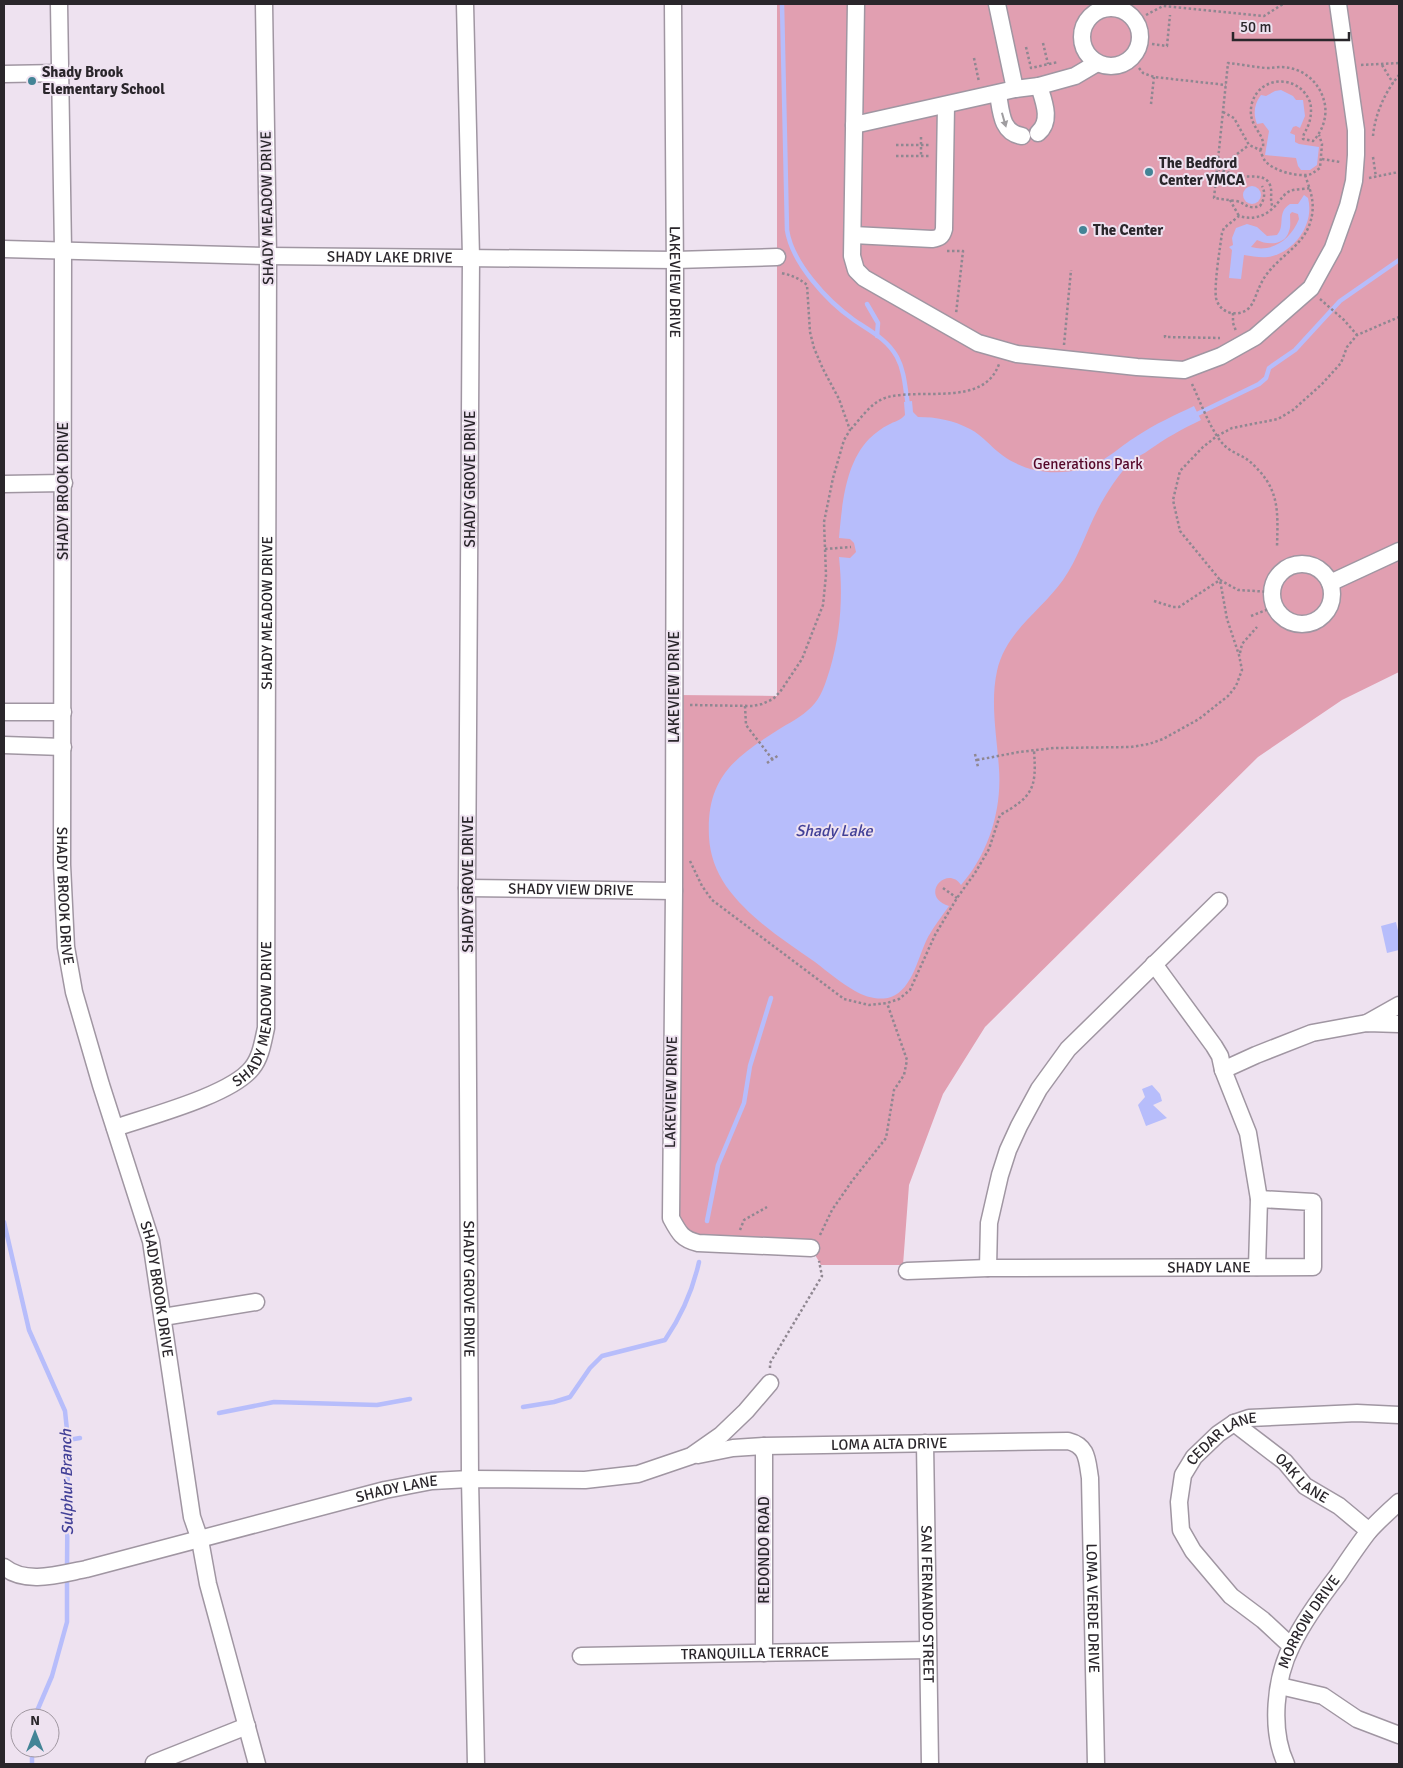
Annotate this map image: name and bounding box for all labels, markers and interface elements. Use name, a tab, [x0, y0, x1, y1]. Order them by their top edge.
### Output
scale bar	[1233, 10, 1349, 42]
text: 50 m	[1240, 18, 1271, 36]
place label: Shady Brook Elementary School	[42, 63, 165, 98]
marker: Shady Brook Elementary School	[26, 75, 38, 87]
one-way arrow	[1000, 112, 1008, 128]
street label: SHADY MEADOW DRIVE	[257, 131, 277, 285]
place label: The Bedford Center YMCA	[1159, 154, 1245, 189]
marker: The Bedford Center YMCA	[1143, 166, 1155, 178]
place label: The Center	[1093, 221, 1163, 239]
marker: The Center	[1077, 224, 1089, 236]
street label: LAKEVIEW DRIVE	[666, 226, 684, 338]
street label: SHADY LAKE DRIVE	[327, 248, 453, 267]
street label: SHADY GROVE DRIVE	[461, 411, 479, 547]
street label: SHADY BROOK DRIVE	[54, 422, 72, 560]
park label: Generations Park	[1033, 455, 1143, 473]
street label: SHADY MEADOW DRIVE	[258, 536, 276, 690]
street label: LAKEVIEW DRIVE	[665, 631, 683, 743]
street label: SHADY GROVE DRIVE	[459, 816, 477, 952]
water label: Shady Lake	[795, 821, 874, 841]
street label: SHADY BROOK DRIVE	[53, 827, 78, 966]
street label: SHADY VIEW DRIVE	[508, 880, 634, 899]
street label: SHADY MEADOW DRIVE	[229, 941, 275, 1091]
street label: LAKEVIEW DRIVE	[661, 1036, 681, 1148]
street label: SHADY BROOK DRIVE	[136, 1219, 177, 1359]
street label: SHADY GROVE DRIVE	[460, 1220, 478, 1357]
street label: SHADY LANE	[1167, 1258, 1251, 1276]
street label: CEDAR LANE	[1182, 1409, 1257, 1468]
water label: Sulphur Branch	[56, 1428, 78, 1535]
street label: LOMA ALTA DRIVE	[831, 1434, 948, 1454]
street label: OAK LANE	[1272, 1449, 1332, 1507]
street label: SHADY LANE	[354, 1472, 438, 1506]
street label: REDONDO ROAD	[755, 1496, 773, 1604]
street label: SAN FERNANDO STREET	[917, 1525, 938, 1684]
street label: LOMA VERDE DRIVE	[1082, 1543, 1103, 1673]
street label: MORROW DRIVE	[1274, 1572, 1344, 1671]
street label: TRANQUILLA TERRACE	[681, 1643, 829, 1663]
north arrow	[10, 1708, 60, 1758]
text: N	[30, 1712, 40, 1729]

